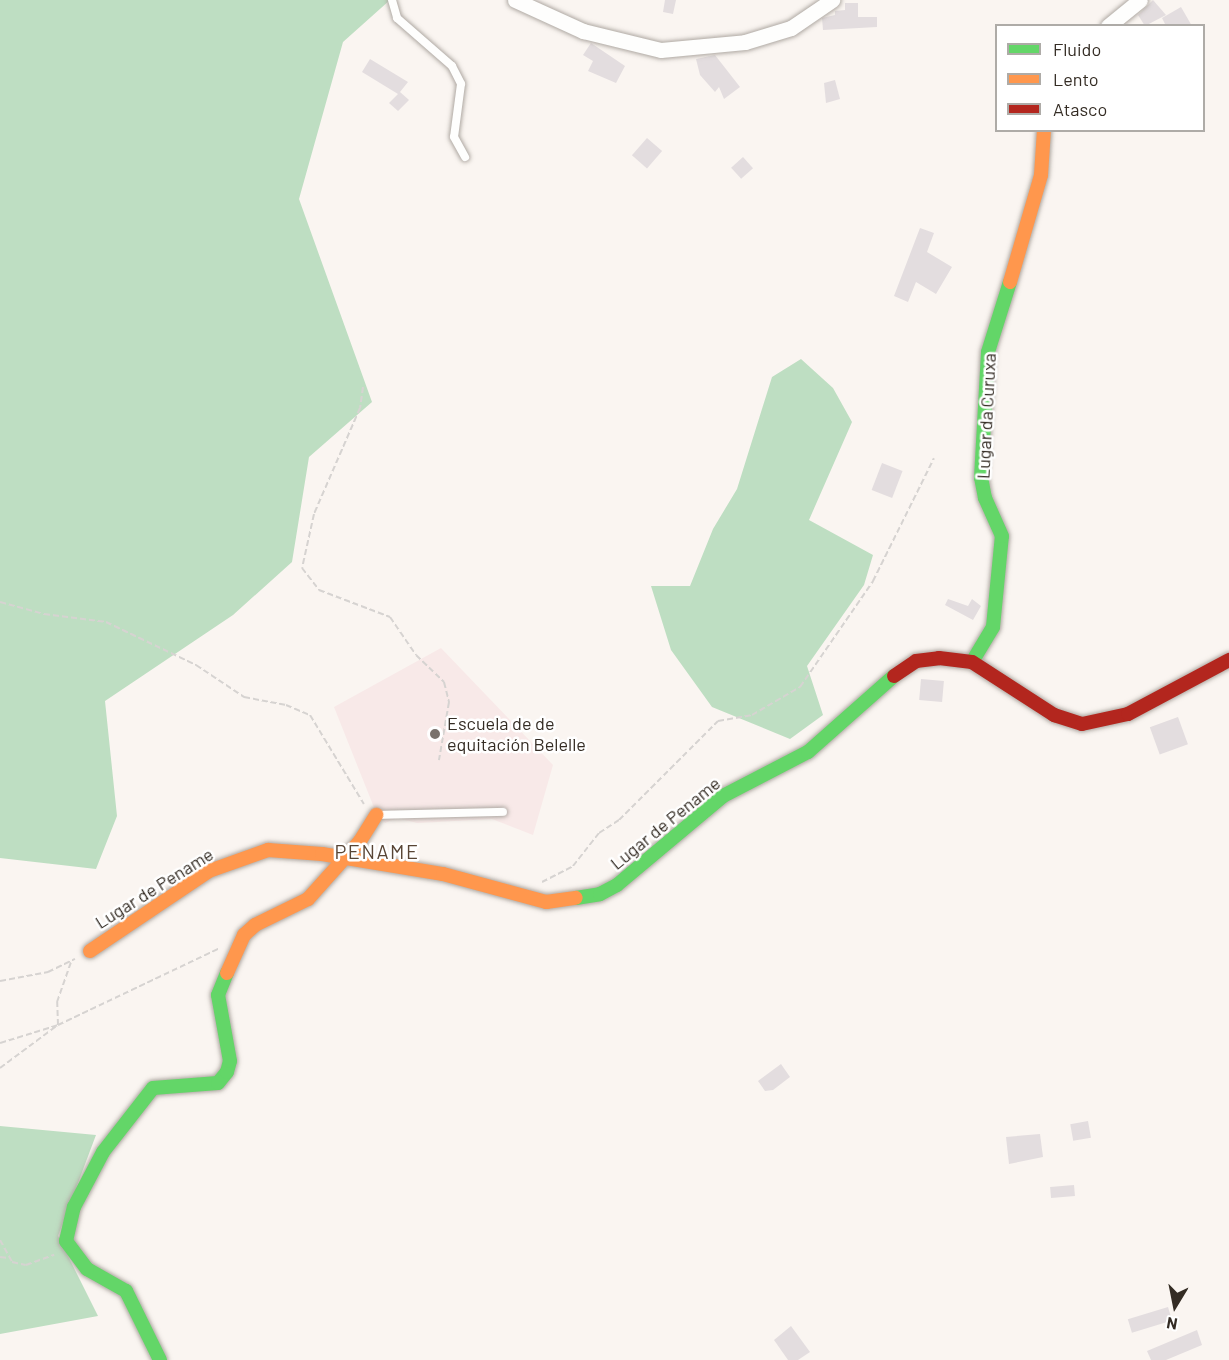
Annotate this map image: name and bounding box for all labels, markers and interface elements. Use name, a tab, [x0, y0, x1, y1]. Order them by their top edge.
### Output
legend	[995, 24, 1205, 132]
text: Fluido	[1053, 38, 1101, 60]
text: Lento	[1053, 68, 1099, 90]
text: Atasco	[1053, 98, 1107, 120]
street label: Lugar da Curuxa	[972, 353, 1000, 479]
place label: Escuela de de equitación Belelle	[447, 713, 586, 756]
marker: Escuela de de equitación Belelle	[428, 727, 442, 741]
street label: Lugar de Pename	[606, 772, 724, 874]
district label: PENAME	[335, 839, 419, 863]
street label: Lugar de Pename	[91, 843, 217, 933]
north arrow	[1145, 1276, 1205, 1336]
text: N	[1165, 1314, 1179, 1334]

